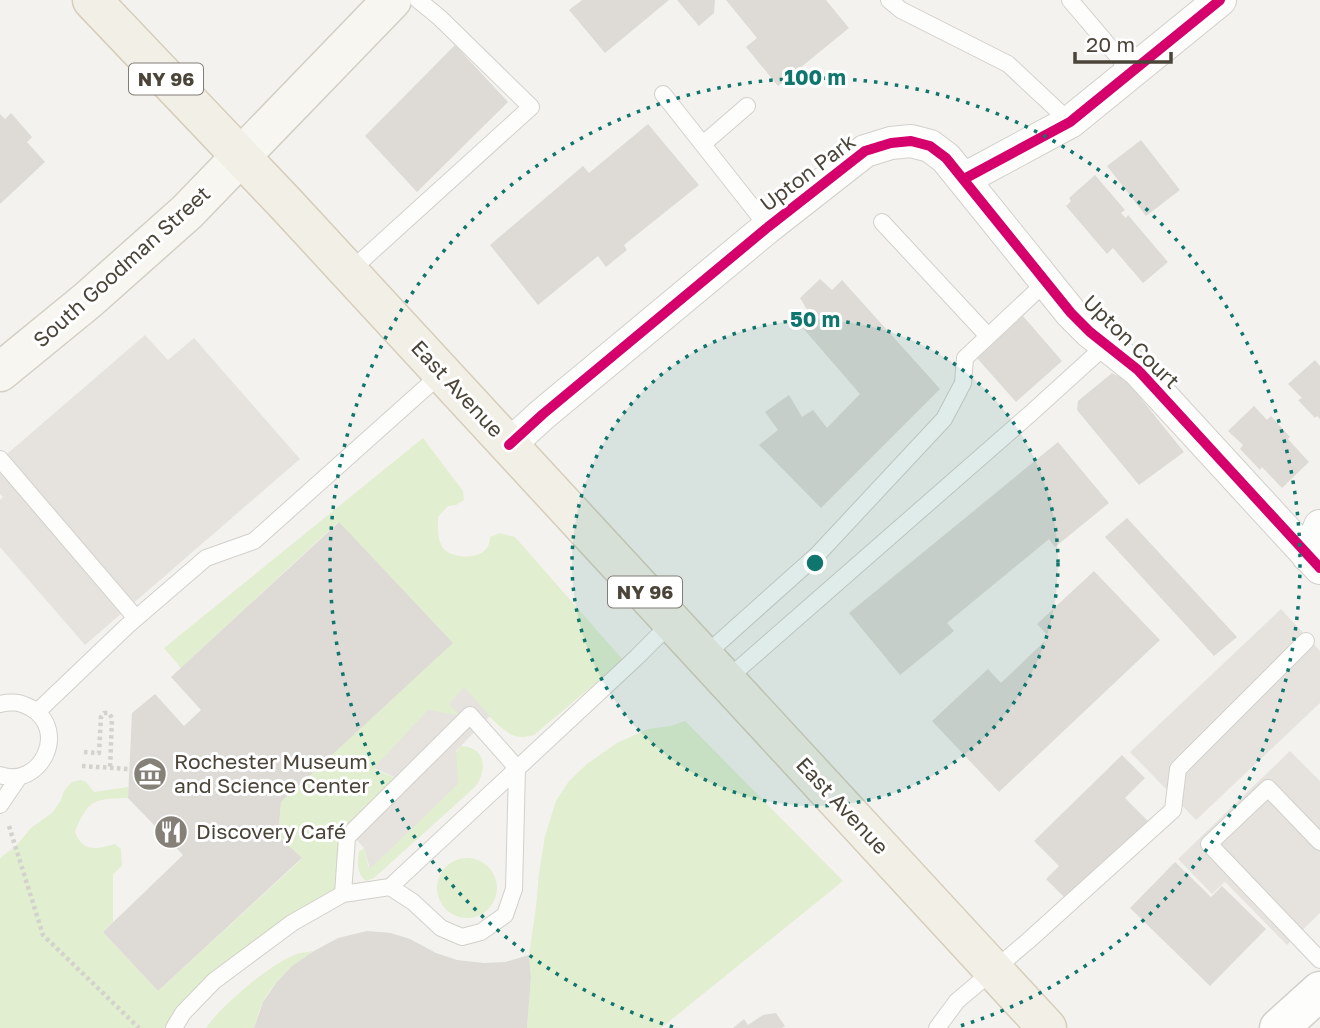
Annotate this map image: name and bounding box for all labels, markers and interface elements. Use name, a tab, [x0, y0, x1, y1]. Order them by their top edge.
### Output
scale bar	[1075, 21, 1171, 65]
text: 20 m	[1086, 31, 1135, 57]
road number: NY 96	[129, 64, 203, 94]
text: 100 m	[784, 64, 846, 90]
street label: Upton Park	[755, 128, 860, 217]
street label: South Goodman Street	[28, 180, 215, 353]
street label: Upton Court	[1078, 289, 1185, 394]
text: 50 m	[790, 306, 840, 332]
street label: East Avenue	[406, 334, 509, 442]
centre of rings	[803, 551, 827, 575]
road number: NY 96	[608, 576, 682, 608]
place label: Rochester Museum and Science Center	[174, 748, 369, 798]
street label: East Avenue	[791, 751, 894, 859]
museum icon: Rochester Museum and Science Center	[131, 755, 169, 793]
restaurant icon: Discovery Café	[152, 813, 190, 851]
place label: Discovery Café	[196, 818, 346, 844]

